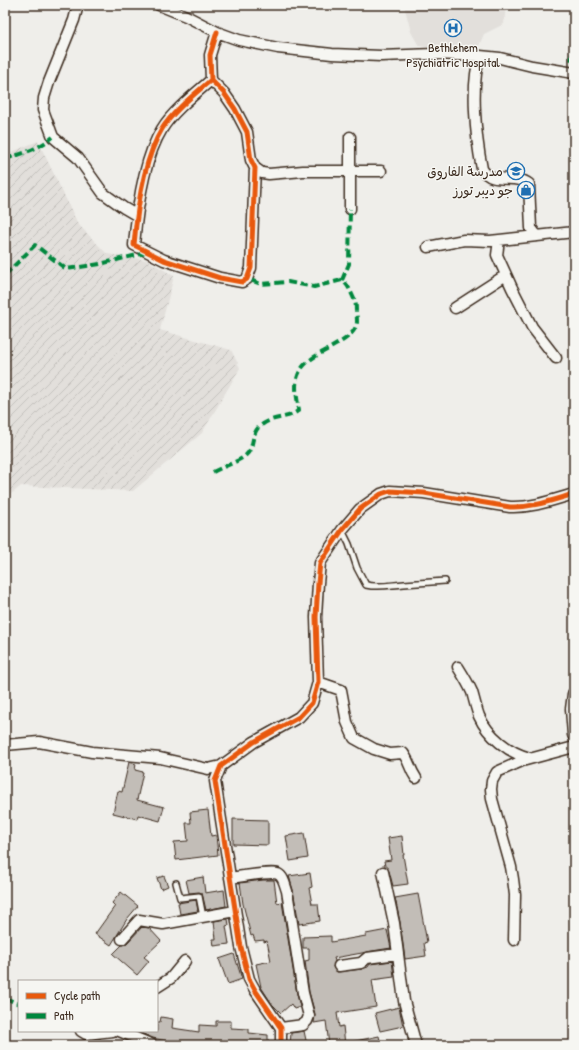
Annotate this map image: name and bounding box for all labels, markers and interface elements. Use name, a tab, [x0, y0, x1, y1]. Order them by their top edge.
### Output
hospital icon: Bethlehem Psychiatric Hospital	[443, 18, 463, 38]
place label: Bethlehem Psychiatric Hospital	[406, 38, 500, 71]
school or university icon: مدرسة الفاروق	[506, 161, 526, 181]
place label: مدرسة الفاروق	[427, 162, 503, 181]
shop icon: جو ديبر تورز	[516, 180, 536, 200]
place label: جو ديبر تورز	[452, 181, 513, 199]
legend	[18, 980, 158, 1032]
text: Cycle path	[54, 987, 100, 1004]
text: Path	[54, 1007, 74, 1024]

